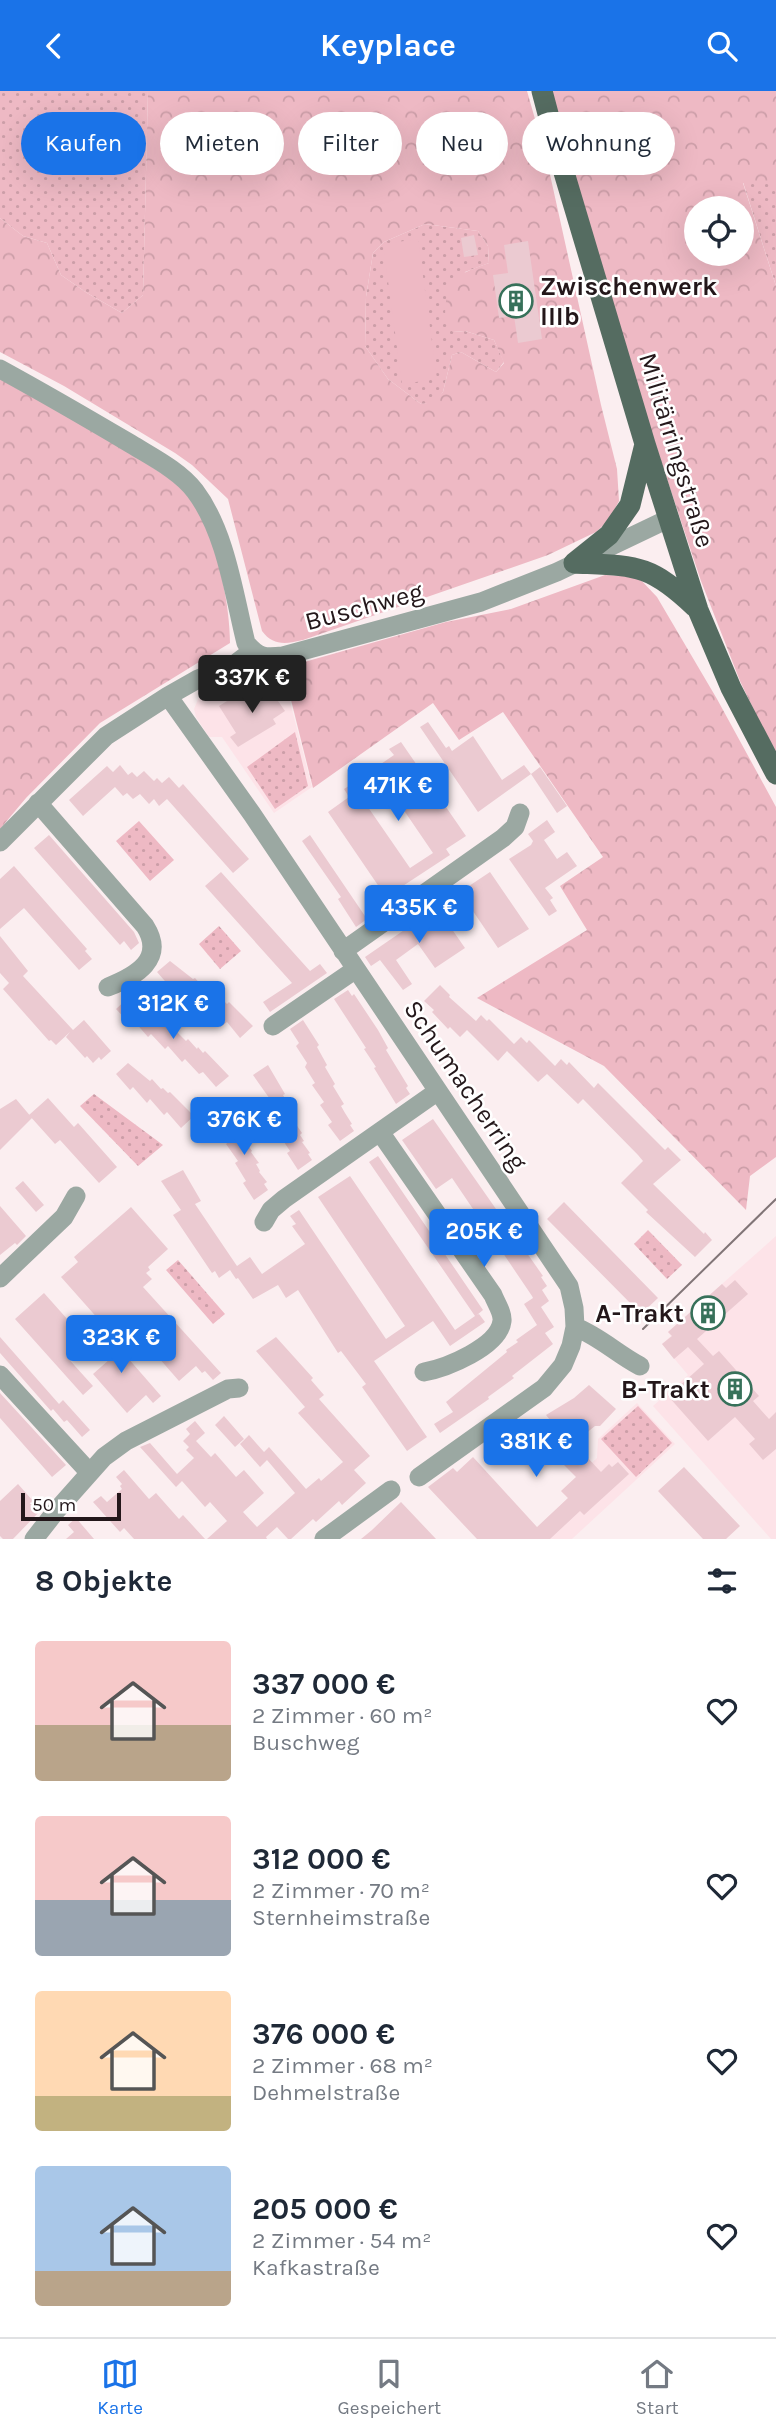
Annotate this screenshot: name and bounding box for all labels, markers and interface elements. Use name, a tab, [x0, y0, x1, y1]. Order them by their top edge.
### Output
icon: back	[35, 27, 73, 65]
text: Keyplace	[320, 27, 456, 64]
icon: search	[703, 27, 741, 65]
chip: Kaufen	[21, 112, 146, 175]
chip: Mieten	[160, 112, 284, 175]
chip: Filter	[298, 112, 402, 175]
chip: Neu	[416, 112, 508, 175]
chip: Wohnung	[522, 112, 675, 175]
map controls	[684, 196, 754, 266]
button: locate	[684, 196, 754, 266]
place label: Zwischenwerk IIIb	[540, 271, 717, 332]
building icon: Zwischenwerk IIIb	[497, 282, 535, 320]
street label: Militärringstraße	[632, 349, 721, 551]
street label: Buschweg	[301, 576, 427, 637]
pin: 337K €	[195, 655, 309, 715]
text: 337K €	[214, 664, 290, 691]
pin: 471K €	[341, 763, 455, 823]
text: 471K €	[364, 772, 432, 799]
pin: 435K €	[362, 885, 476, 945]
text: 435K €	[381, 894, 457, 921]
pin: 312K €	[116, 981, 230, 1041]
text: 312K €	[137, 990, 209, 1017]
street label: Schumacherring	[397, 994, 534, 1177]
pin: 376K €	[187, 1097, 301, 1157]
text: 376K €	[206, 1106, 282, 1133]
pin: 205K €	[427, 1209, 541, 1269]
text: 205K €	[445, 1218, 523, 1245]
building icon: A-Trakt	[689, 1294, 727, 1332]
place label: A-Trakt	[595, 1298, 684, 1329]
pin: 323K €	[64, 1315, 178, 1375]
text: 323K €	[82, 1324, 160, 1351]
building icon: B-Trakt	[716, 1370, 754, 1408]
place label: B-Trakt	[621, 1374, 710, 1405]
pin: 381K €	[479, 1419, 593, 1479]
text: 381K €	[500, 1428, 572, 1455]
scale bar	[21, 1490, 121, 1522]
text: 50 m	[32, 1494, 76, 1516]
icon: filters	[703, 1562, 741, 1600]
text: 8 Objekte	[35, 1563, 172, 1599]
text: 337 000 €	[252, 1666, 395, 1702]
icon: home	[91, 1669, 175, 1753]
icon: heart	[703, 1692, 741, 1730]
text: 2 Zimmer · 60 m²	[252, 1702, 432, 1729]
text: Buschweg	[252, 1729, 360, 1756]
text: 312 000 €	[252, 1841, 391, 1877]
icon: home	[91, 1844, 175, 1928]
icon: heart	[703, 1867, 741, 1905]
text: 2 Zimmer · 70 m²	[252, 1877, 430, 1904]
text: Sternheimstraße	[252, 1904, 430, 1931]
text: 376 000 €	[252, 2016, 395, 2052]
icon: home	[91, 2019, 175, 2103]
icon: heart	[703, 2042, 741, 2080]
text: 2 Zimmer · 68 m²	[252, 2052, 433, 2079]
text: Dehmelstraße	[252, 2079, 400, 2106]
text: 205 000 €	[252, 2191, 398, 2227]
icon: home	[91, 2194, 175, 2278]
icon: heart	[703, 2217, 741, 2255]
text: 2 Zimmer · 54 m²	[252, 2227, 431, 2254]
text: Kafkastraße	[252, 2254, 380, 2281]
tab: Karte	[97, 2355, 143, 2419]
tab: Gespeichert	[338, 2355, 441, 2419]
tab: Start	[636, 2355, 679, 2419]

